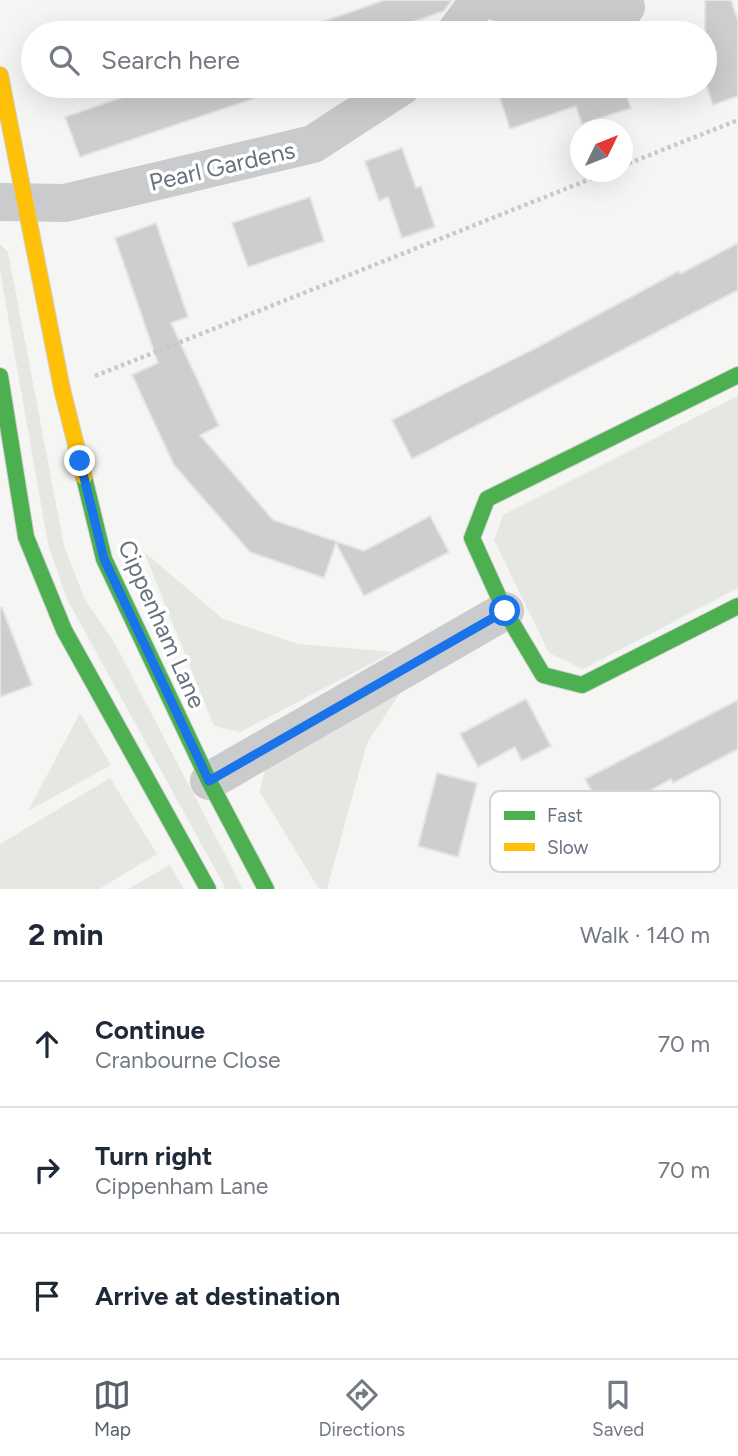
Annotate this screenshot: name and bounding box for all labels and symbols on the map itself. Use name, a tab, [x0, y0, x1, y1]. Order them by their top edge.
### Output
north arrow	[570, 119, 633, 182]
street label: Pearl Gardens	[146, 135, 298, 197]
route end	[64, 445, 95, 476]
street label: Cippenham Lane	[112, 535, 212, 713]
route start	[489, 595, 520, 626]
legend	[490, 791, 720, 872]
text: Fast	[547, 804, 583, 827]
text: Slow	[547, 836, 589, 859]

